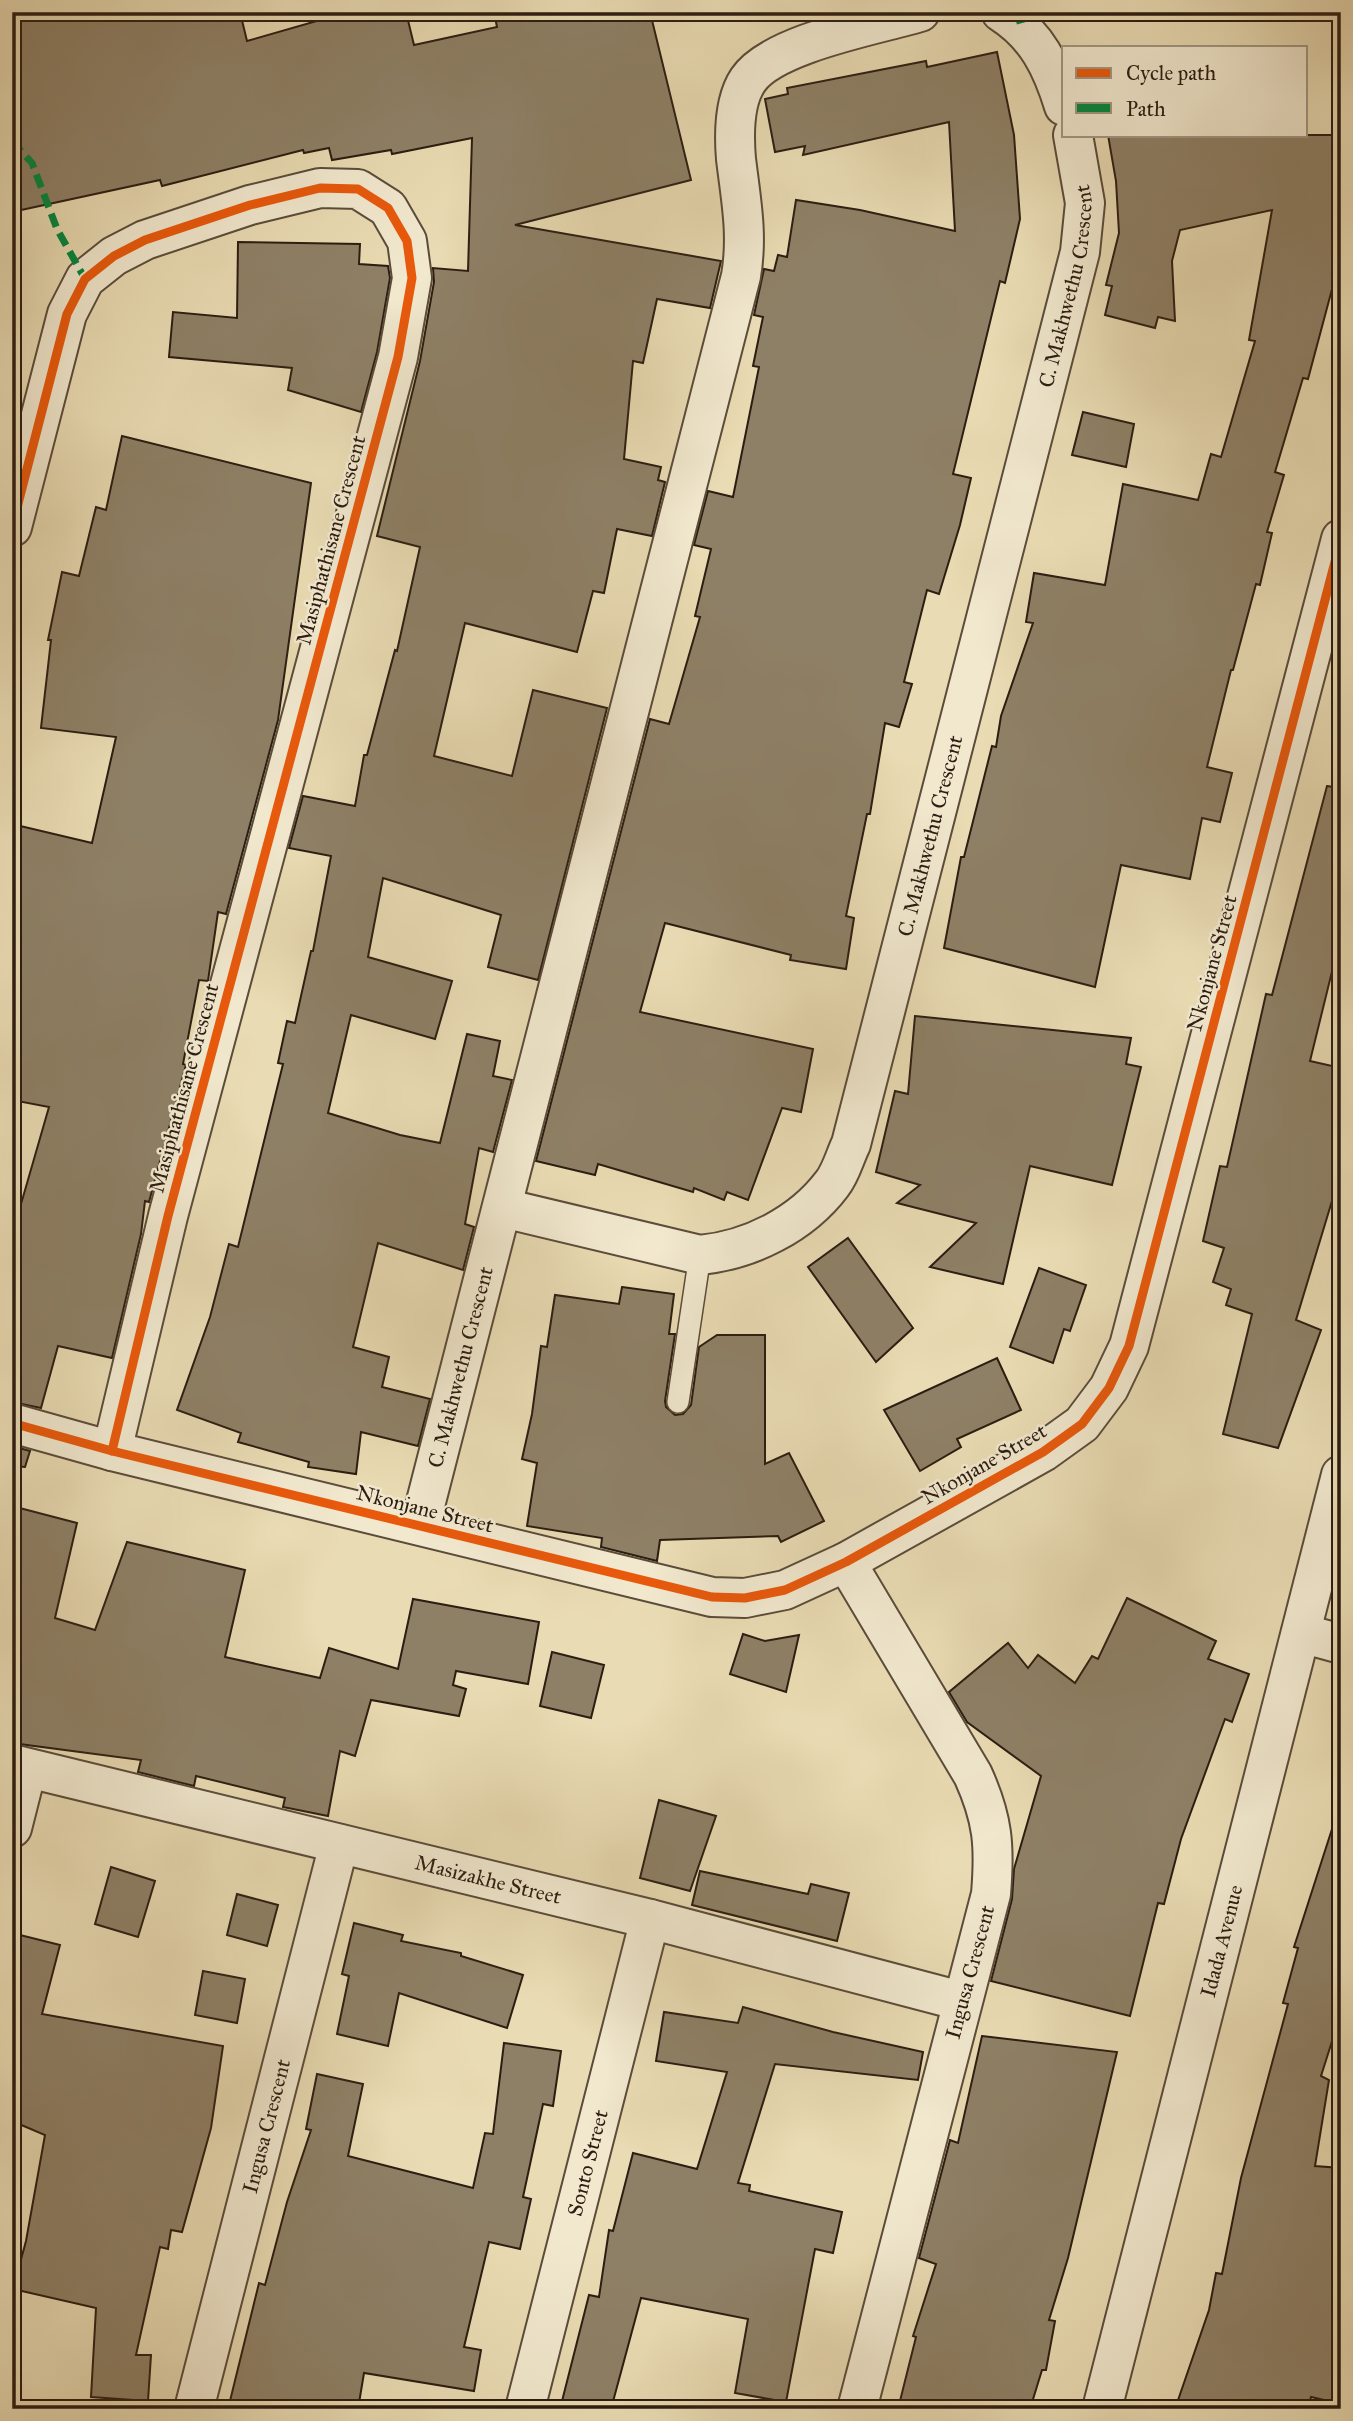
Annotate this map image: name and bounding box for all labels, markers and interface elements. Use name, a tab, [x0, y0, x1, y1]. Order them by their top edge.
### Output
legend	[1062, 46, 1308, 136]
text: Cycle path	[1126, 60, 1217, 86]
text: Path	[1126, 96, 1166, 122]
street label: C. Makhwethu Crescent	[1033, 182, 1098, 390]
street label: Masiphathisane Crescent	[291, 432, 372, 648]
street label: C. Makhwethu Crescent	[892, 732, 969, 939]
street label: Nkonjane Street	[1181, 891, 1243, 1034]
street label: Masiphathisane Crescent	[144, 980, 225, 1196]
street label: C. Makhwethu Crescent	[422, 1263, 499, 1471]
street label: Nkonjane Street	[917, 1417, 1052, 1510]
street label: Nkonjane Street	[354, 1479, 497, 1539]
street label: Masizakhe Street	[412, 1849, 564, 1910]
street label: Idada Avenue	[1195, 1882, 1249, 2000]
street label: Ingusa Crescent	[940, 1902, 1000, 2042]
street label: Ingusa Crescent	[237, 2056, 296, 2196]
street label: Sonto Street	[562, 2106, 614, 2219]

